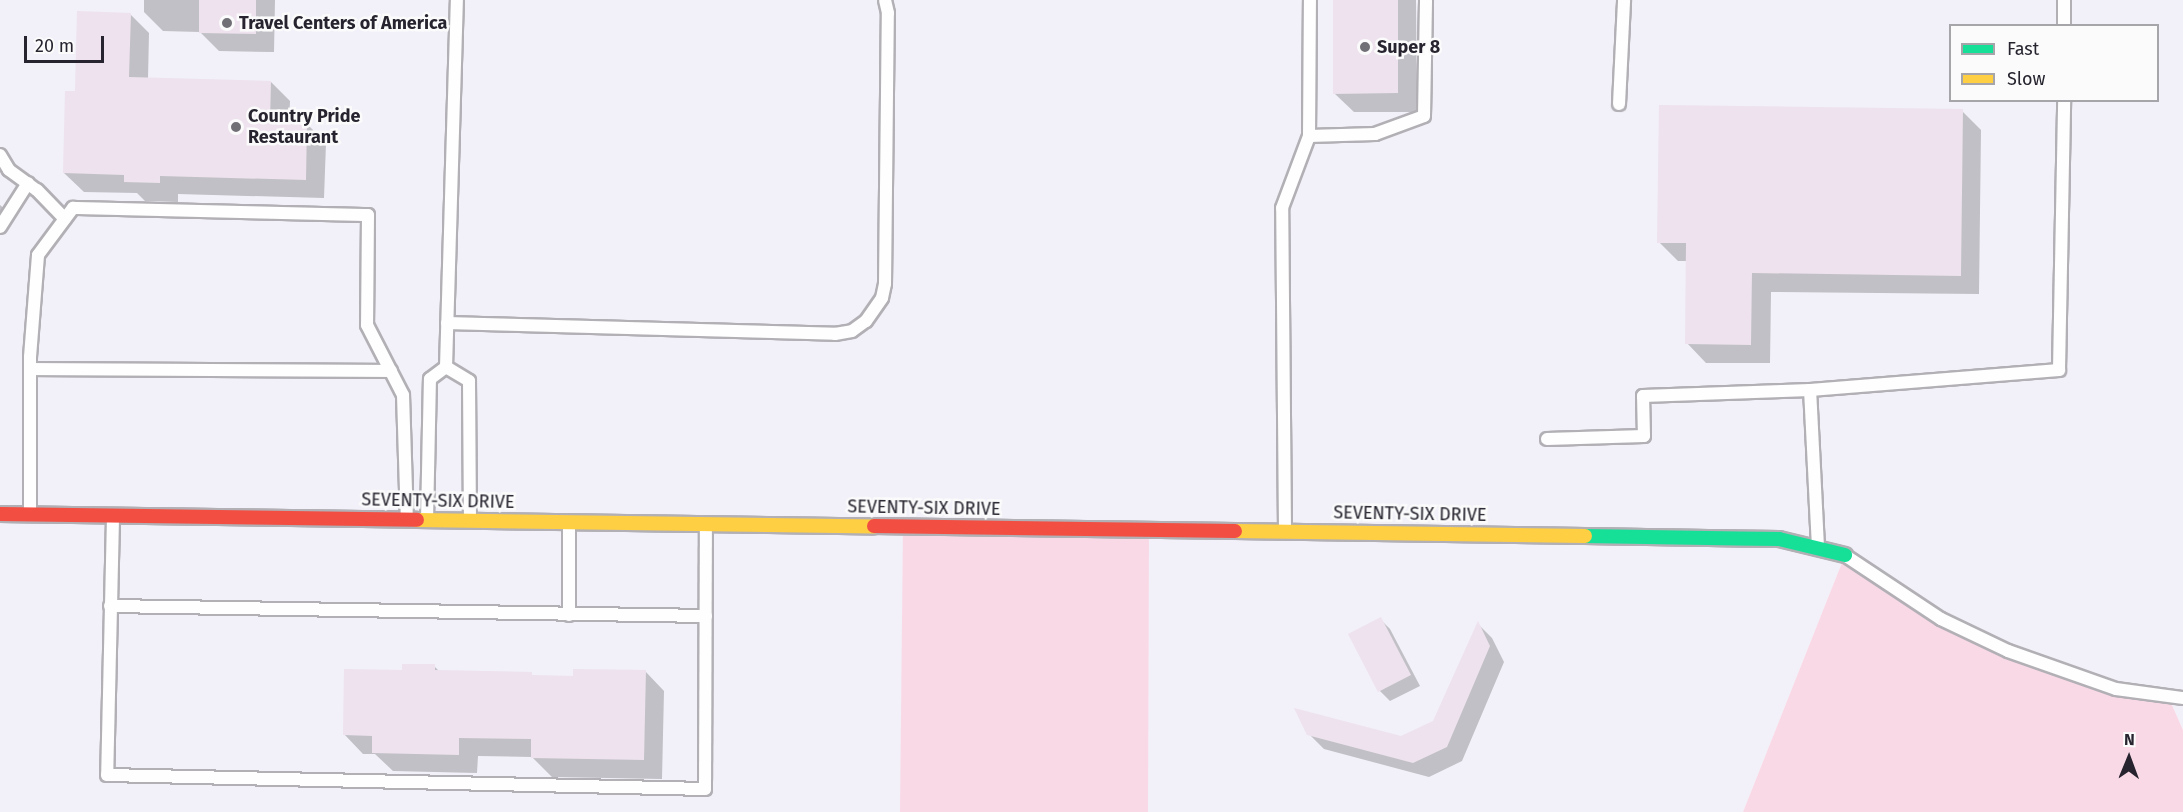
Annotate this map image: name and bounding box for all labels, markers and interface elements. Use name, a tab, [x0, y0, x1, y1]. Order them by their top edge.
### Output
place label: Travel Centers of America	[239, 12, 447, 34]
marker: Travel Centers of America	[220, 16, 234, 30]
scale bar	[27, 24, 106, 62]
legend	[1949, 24, 2159, 102]
text: 20 m	[35, 35, 74, 57]
place label: Super 8	[1377, 36, 1440, 58]
text: Fast	[2007, 38, 2039, 60]
marker: Super 8	[1358, 40, 1372, 54]
text: Slow	[2007, 68, 2045, 90]
place label: Country Pride Restaurant	[248, 106, 360, 148]
marker: Country Pride Restaurant	[229, 120, 243, 134]
street label: SEVENTY-SIX DRIVE	[361, 489, 515, 513]
street label: SEVENTY-SIX DRIVE	[847, 496, 1001, 520]
street label: SEVENTY-SIX DRIVE	[1333, 502, 1487, 526]
north arrow	[2099, 728, 2159, 788]
text: N	[2124, 730, 2135, 749]

